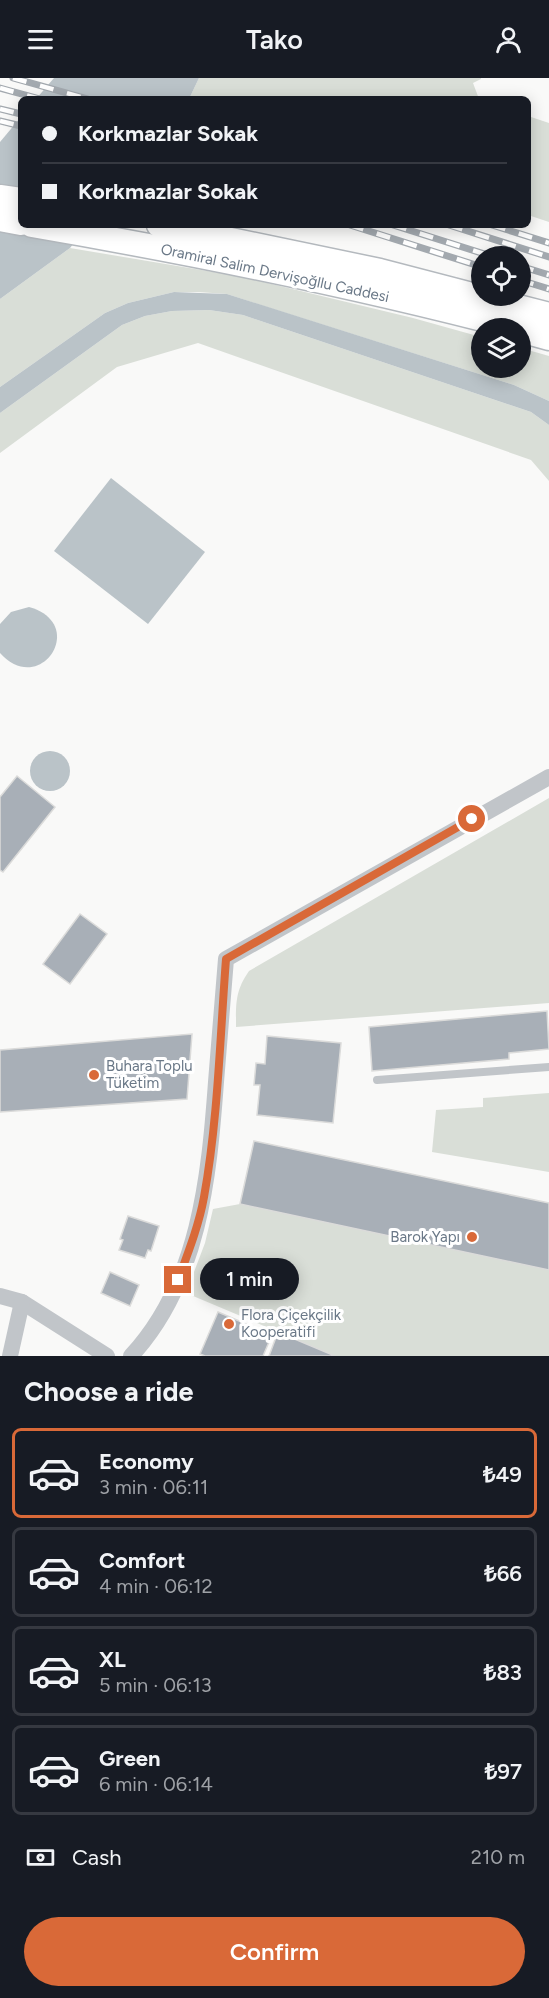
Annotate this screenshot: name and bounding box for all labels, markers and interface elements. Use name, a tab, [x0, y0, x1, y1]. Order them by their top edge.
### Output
icon: menu	[24, 23, 57, 56]
text: Tako	[246, 23, 303, 56]
icon: person	[492, 23, 525, 56]
text: Korkmazlar Sokak	[78, 120, 258, 147]
text: Korkmazlar Sokak	[78, 178, 258, 205]
street label: Oramiral Salim Dervişoğllu Caddesi	[159, 240, 391, 306]
map controls	[471, 246, 531, 378]
button: locate	[471, 246, 531, 306]
button: layers	[471, 318, 531, 378]
route start	[458, 805, 485, 832]
place label: Buhara Toplu Tüketim	[106, 1057, 193, 1092]
marker: Buhara Toplu Tüketim	[87, 1068, 101, 1082]
place label: Barok Yapı	[390, 1228, 460, 1246]
marker: Barok Yapı	[465, 1230, 479, 1244]
callout: 1 min	[199, 1259, 298, 1301]
route end	[164, 1266, 191, 1293]
text: 1 min	[226, 1267, 273, 1291]
place label: Flora Çiçekçilik Kooperatifi	[241, 1306, 342, 1341]
marker: Flora Çiçekçilik Kooperatifi	[222, 1317, 236, 1331]
text: Choose a ride	[24, 1375, 193, 1408]
icon: car	[27, 1446, 81, 1500]
text: Economy	[99, 1448, 194, 1475]
text: ₺49	[483, 1461, 522, 1488]
text: 3 min · 06:11	[99, 1475, 208, 1499]
icon: car	[27, 1545, 81, 1599]
text: Comfort	[99, 1547, 185, 1574]
text: ₺66	[484, 1560, 522, 1587]
text: 4 min · 06:12	[99, 1574, 213, 1598]
icon: car	[27, 1644, 81, 1698]
text: XL	[99, 1646, 126, 1673]
text: ₺83	[484, 1659, 522, 1686]
text: 5 min · 06:13	[99, 1673, 212, 1697]
icon: car	[27, 1743, 81, 1797]
text: Green	[99, 1745, 161, 1772]
text: ₺97	[485, 1758, 522, 1785]
text: 6 min · 06:14	[99, 1772, 213, 1796]
icon: cash	[24, 1841, 57, 1874]
text: Cash	[72, 1844, 122, 1871]
text: 210 m	[471, 1845, 525, 1869]
button: Confirm	[24, 1917, 525, 1986]

